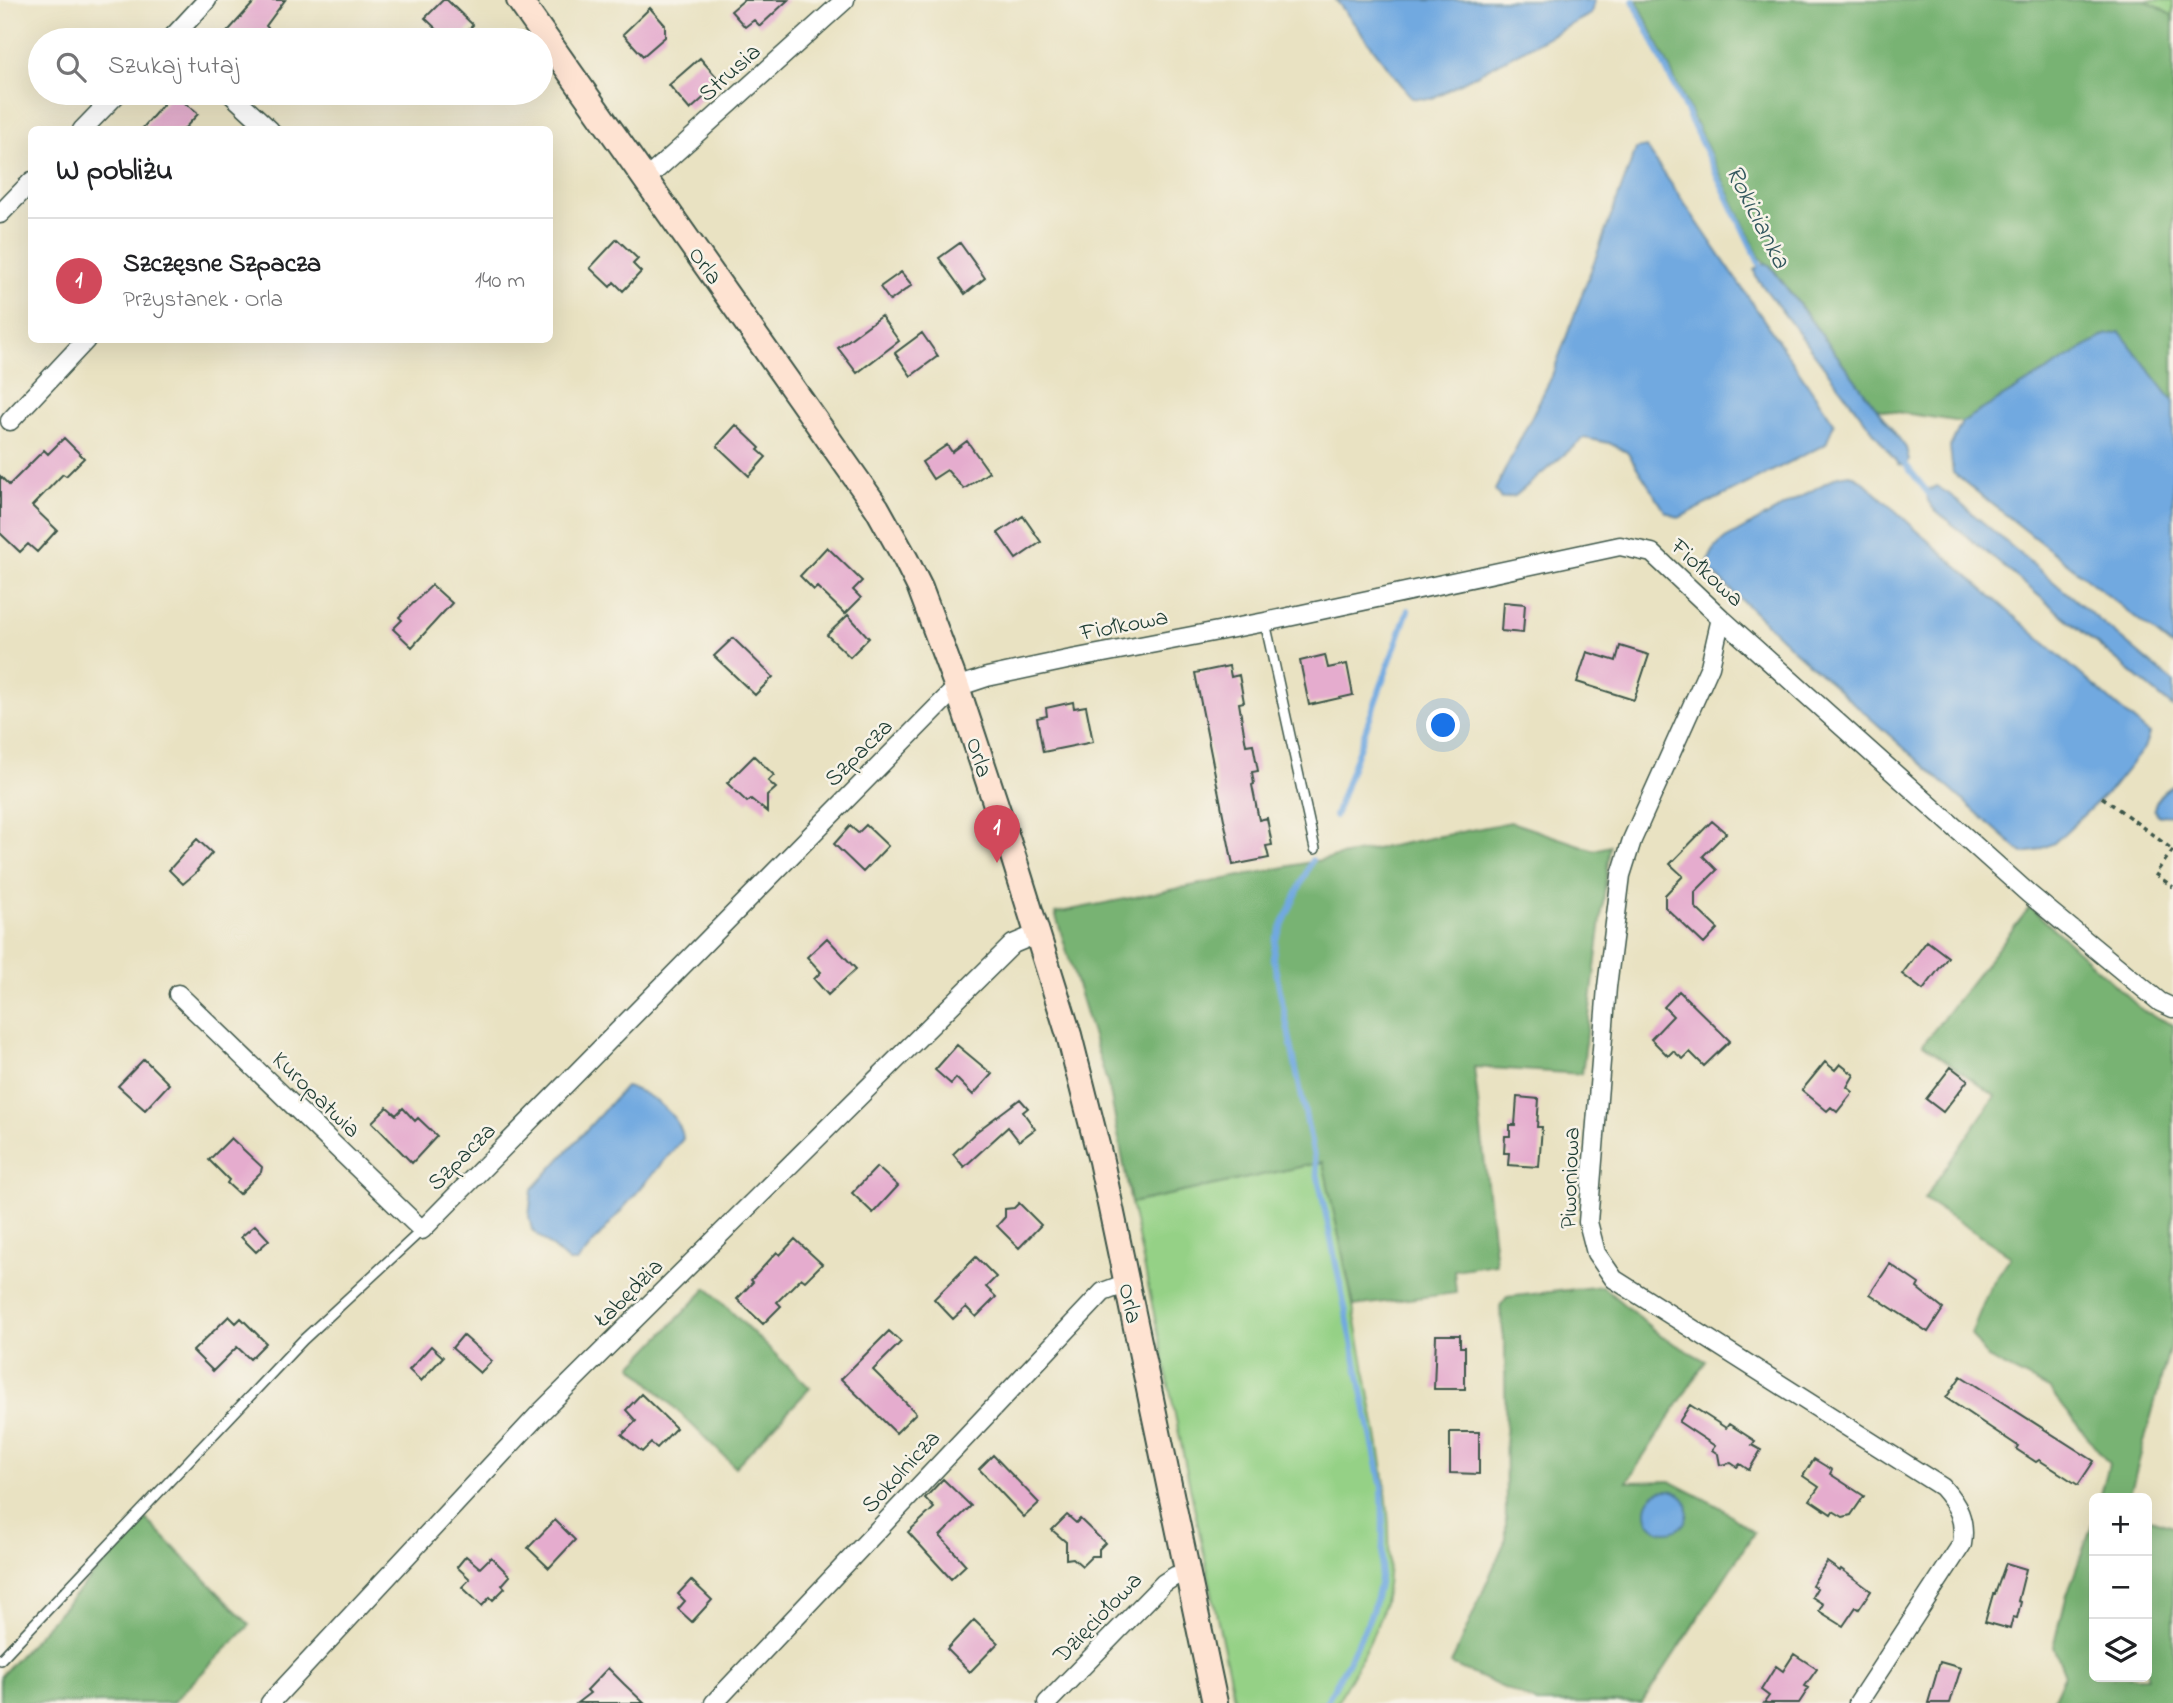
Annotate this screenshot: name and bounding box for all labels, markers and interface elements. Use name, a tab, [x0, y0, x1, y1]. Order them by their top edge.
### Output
search box	[28, 28, 553, 105]
street label: Strusia	[691, 36, 770, 112]
icon: search	[52, 48, 90, 86]
text: Szukaj tutaj	[108, 48, 239, 86]
text: W pobliżu	[56, 150, 173, 194]
water label: Rokicianka	[1714, 159, 1799, 277]
street label: Orla	[678, 240, 730, 293]
text: Szczęsne Szpacza	[123, 246, 321, 284]
text: 1	[75, 265, 83, 298]
text: 140 m	[475, 265, 525, 298]
text: Przystanek · Orla	[123, 284, 283, 317]
street label: Fiołkowa	[1661, 530, 1751, 617]
street label: Fiołkowa	[1077, 601, 1171, 652]
your location	[1426, 708, 1460, 742]
street label: Szpacza	[817, 711, 902, 796]
street label: Orla	[955, 733, 1000, 782]
pin: 1	[974, 805, 1020, 863]
street label: Kuropatwia	[263, 1044, 368, 1147]
street label: Szpacza	[420, 1115, 505, 1200]
street label: Piwoniowa	[1552, 1126, 1591, 1230]
street label: Łabędzia	[586, 1251, 673, 1337]
street label: Orla	[1107, 1280, 1150, 1327]
street label: Sokolnicza	[854, 1423, 950, 1522]
map controls	[2089, 1493, 2152, 1682]
button: +	[2089, 1493, 2152, 1556]
button: −	[2089, 1556, 2152, 1619]
street label: Dzięciołowa	[1045, 1565, 1152, 1673]
button: layers	[2089, 1619, 2152, 1682]

